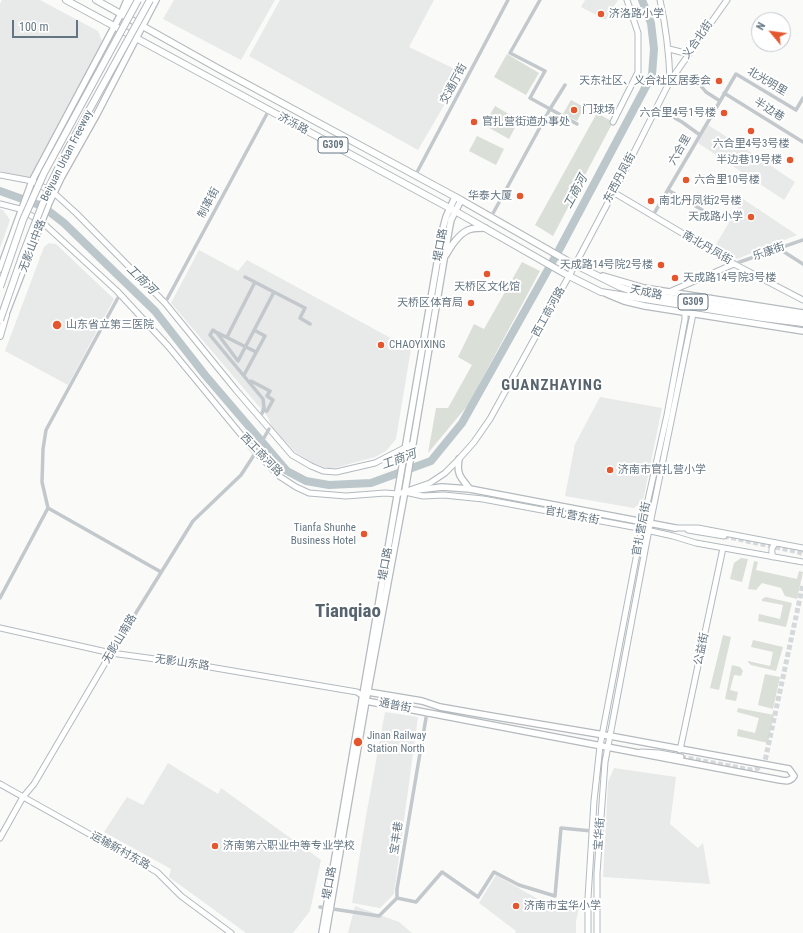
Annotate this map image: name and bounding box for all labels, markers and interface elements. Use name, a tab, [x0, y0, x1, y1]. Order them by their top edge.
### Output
place label: 济洛路小学	[609, 7, 664, 21]
marker: 济洛路小学	[596, 9, 606, 19]
scale bar	[14, 12, 80, 38]
north arrow	[751, 12, 791, 52]
street label: 义合北街	[680, 18, 716, 62]
text: 100 m	[19, 20, 49, 34]
text: N	[754, 20, 768, 33]
street label: 交通厅街	[438, 61, 470, 107]
street label: 北光明里	[745, 65, 789, 99]
place label: 天东社区、义合社区居委会	[579, 74, 711, 88]
marker: 天东社区、义合社区居委会	[714, 76, 724, 86]
street label: 半边巷	[752, 96, 786, 124]
place label: 门球场	[582, 103, 615, 117]
marker: 门球场	[569, 105, 579, 115]
place label: 六合里4号1号楼	[639, 106, 716, 120]
street label: Beiyuan Urban Freeway	[38, 108, 96, 204]
marker: 六合里4号1号楼	[719, 108, 729, 118]
street label: 济泺路	[275, 110, 311, 138]
place label: 官扎营街道办事处	[482, 115, 570, 129]
marker: 官扎营街道办事处	[469, 117, 479, 127]
marker: 六合里4号3号楼	[746, 126, 756, 136]
street label: 六合里	[666, 132, 694, 168]
road number: G309	[318, 137, 348, 153]
place label: 六合里4号3号楼	[713, 137, 789, 151]
street label: 东西丹凤街	[601, 151, 639, 205]
place label: 半边巷19号楼	[716, 153, 782, 167]
marker: 半边巷19号楼	[785, 155, 795, 165]
water label: 工商河	[561, 173, 591, 211]
place label: 六合里10号楼	[694, 173, 760, 187]
marker: 六合里10号楼	[681, 175, 691, 185]
street label: 制革街	[195, 185, 223, 221]
place label: 华泰大厦	[468, 189, 512, 203]
marker: 华泰大厦	[515, 191, 525, 201]
place label: 南北丹凤街2号楼	[659, 194, 741, 208]
marker: 南北丹凤街2号楼	[646, 196, 656, 206]
place label: 天成路小学	[688, 210, 743, 224]
marker: 天成路小学	[746, 212, 756, 222]
street label: 无影山中路	[17, 218, 49, 274]
street label: 堤口路	[432, 228, 450, 262]
street label: 南北丹凤街	[680, 229, 734, 267]
street label: 乐康街	[751, 240, 787, 264]
place label: 天成路14号院2号楼	[560, 258, 653, 272]
marker: 天成路14号院2号楼	[656, 260, 666, 270]
water label: 工商河	[123, 262, 159, 298]
marker: 天桥区文化馆	[482, 269, 492, 279]
place label: 天成路14号院3号楼	[683, 271, 776, 285]
marker: 天成路14号院3号楼	[670, 273, 680, 283]
place label: 天桥区文化馆	[454, 280, 520, 294]
street label: 天成路	[628, 283, 664, 303]
street label: 西工商河路	[530, 285, 568, 339]
road number: G309	[678, 294, 708, 310]
place label: 天桥区体育局	[397, 296, 463, 310]
marker: 天桥区体育局	[466, 298, 476, 308]
place label: 山东省立第三医院	[66, 318, 154, 332]
marker: 山东省立第三医院	[51, 319, 63, 331]
place label: CHAOYIXING	[389, 338, 446, 352]
marker: CHAOYIXING	[376, 340, 386, 350]
district label: GUANZHAYING	[501, 377, 603, 395]
street label: 西工商河路	[237, 431, 285, 479]
water label: 工商河	[380, 447, 418, 473]
place label: 济南市官扎营小学	[618, 463, 706, 477]
marker: 济南市官扎营小学	[605, 465, 615, 475]
street label: 官扎营后街	[630, 501, 654, 557]
street label: 官扎营东街	[544, 504, 600, 528]
place label: Tianfa Shunhe Business Hotel	[291, 521, 356, 547]
marker: Tianfa Shunhe Business Hotel	[359, 529, 369, 539]
street label: 堤口路	[377, 547, 395, 581]
district label: Tianqiao	[315, 601, 381, 623]
street label: 无影山南路	[100, 612, 140, 666]
street label: 公益街	[692, 631, 712, 667]
street label: 无影山东路	[154, 653, 210, 673]
street label: 通普街	[378, 696, 412, 716]
place label: Jinan Railway Station North	[367, 729, 426, 755]
marker: Jinan Railway Station North	[352, 736, 364, 748]
street label: 宝华街	[592, 817, 608, 851]
street label: 宝丰巷	[388, 821, 406, 855]
street label: 运输新村东路	[88, 829, 152, 873]
place label: 济南第六职业中等专业学校	[223, 839, 355, 853]
marker: 济南第六职业中等专业学校	[210, 841, 220, 851]
street label: 堤口路	[321, 866, 339, 900]
place label: 济南市宝华小学	[524, 899, 601, 913]
marker: 济南市宝华小学	[511, 901, 521, 911]

